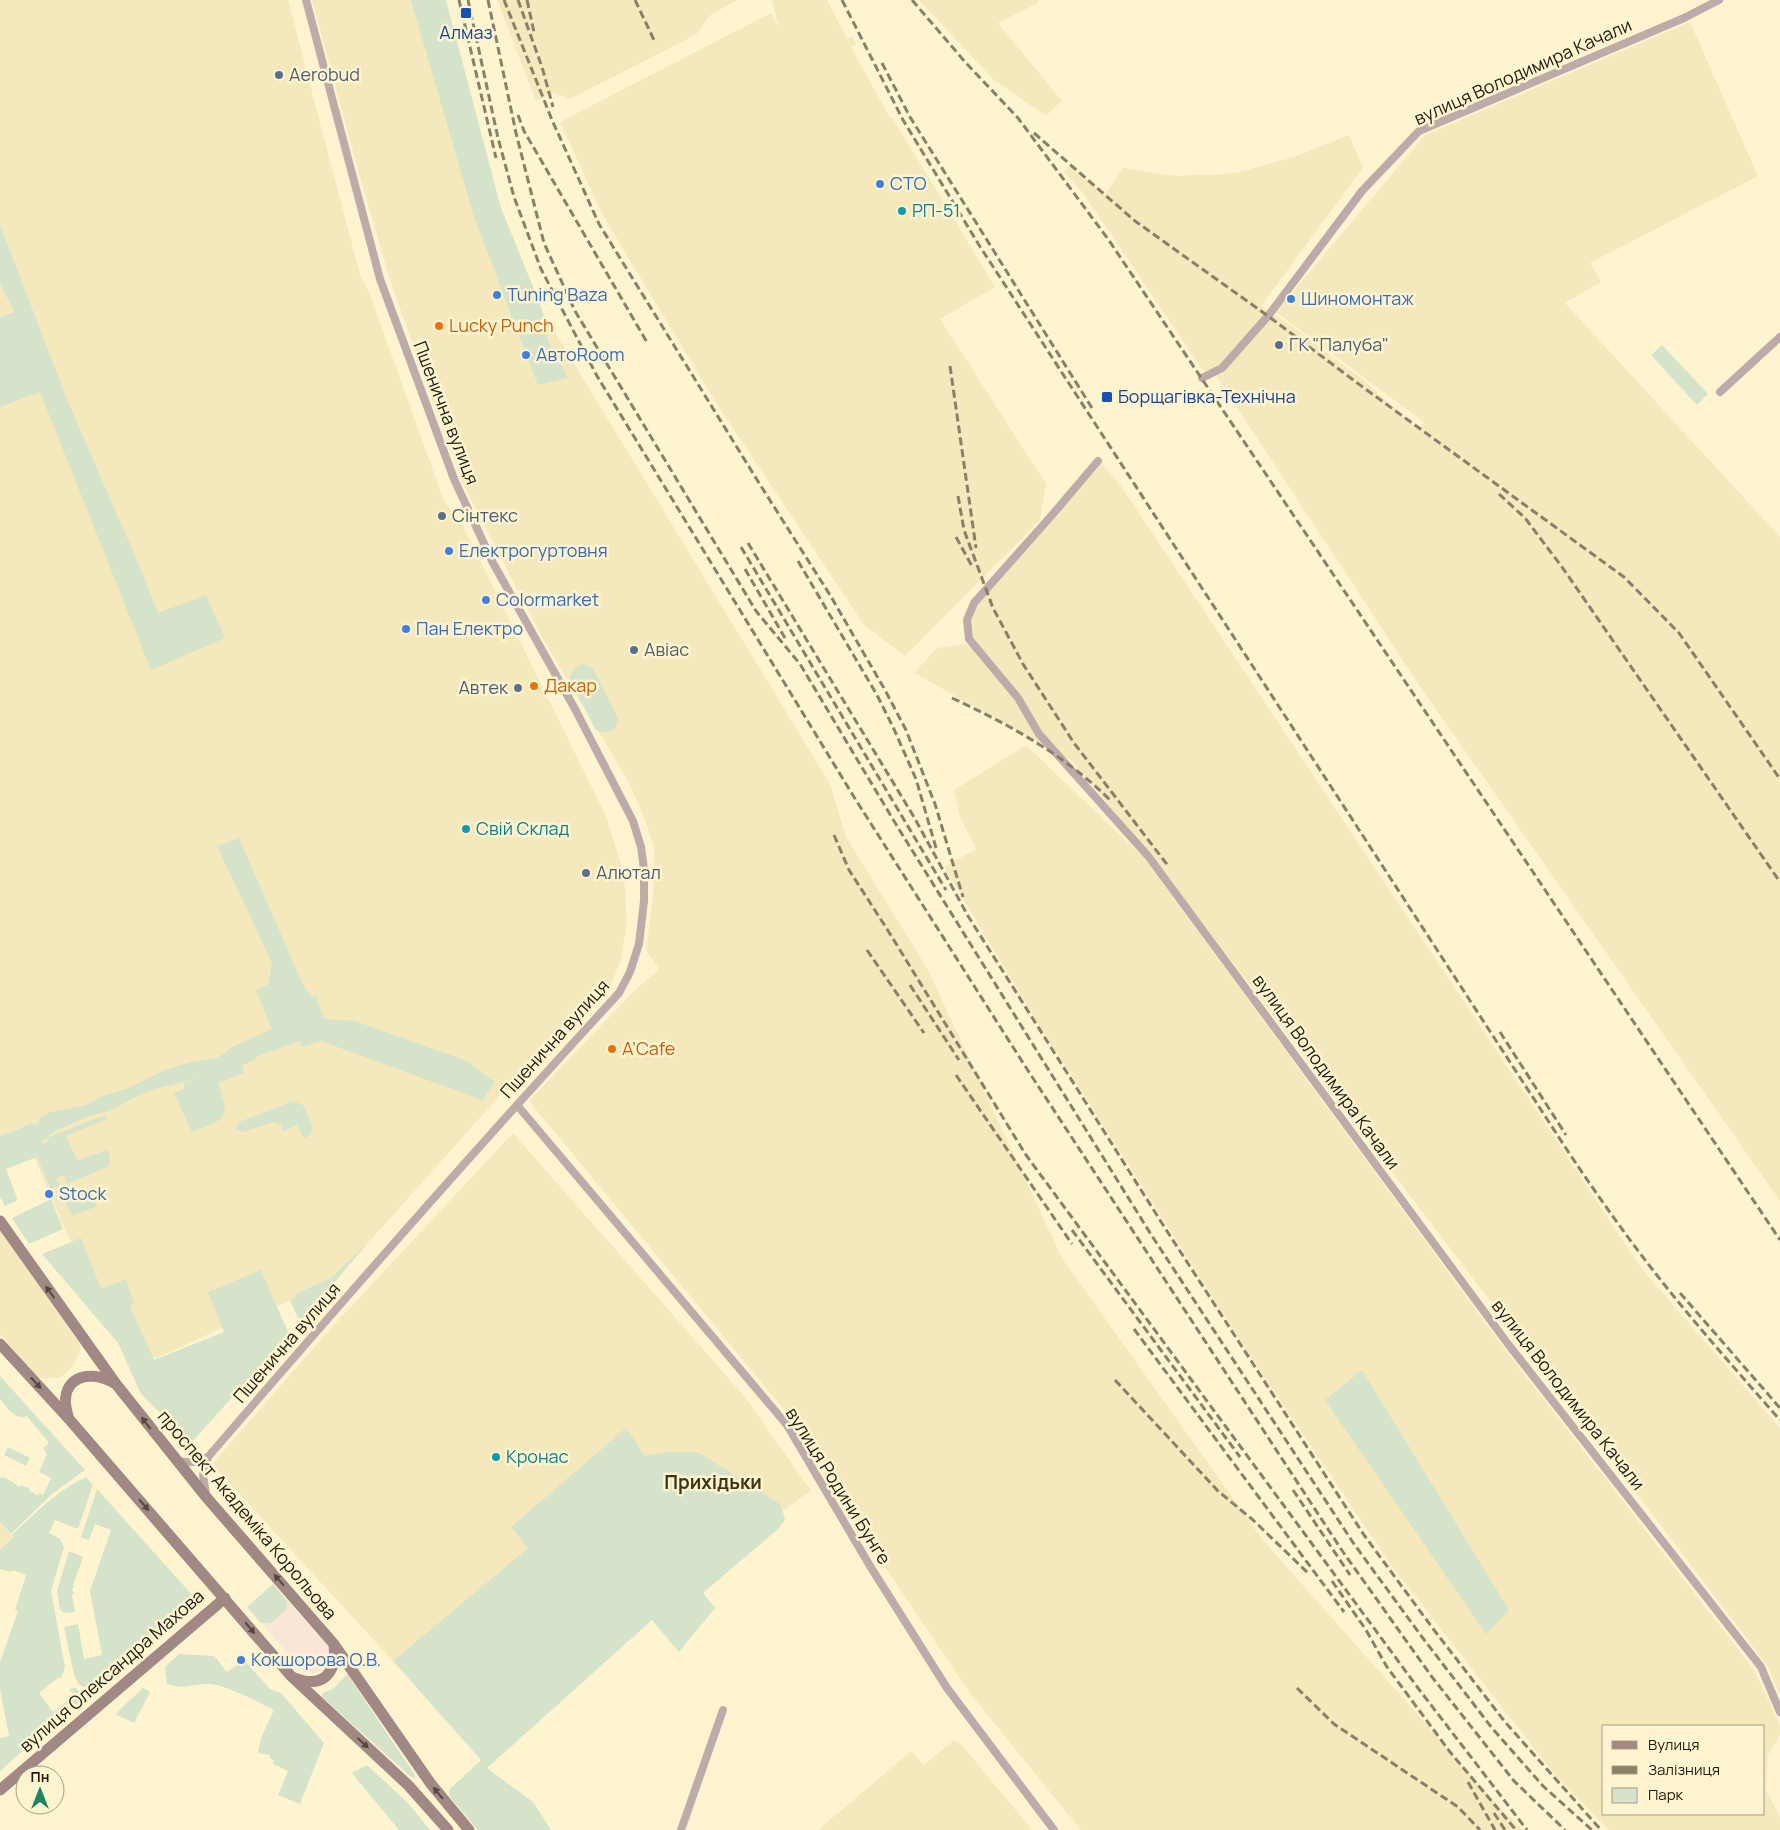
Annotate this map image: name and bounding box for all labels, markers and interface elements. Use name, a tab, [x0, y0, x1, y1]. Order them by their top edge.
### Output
marker: Алмаз	[459, 6, 473, 20]
street label: вулиця Володимира Качали	[1410, 12, 1635, 130]
place label: Алмаз	[439, 20, 493, 44]
place label: Aerobud	[289, 62, 360, 86]
marker: Aerobud	[273, 69, 285, 81]
place label: СТО	[890, 171, 927, 195]
marker: СТО	[874, 178, 886, 190]
place label: РП-51	[912, 198, 960, 222]
marker: РП-51	[896, 205, 908, 217]
place label: Tuning Baza	[507, 282, 607, 306]
place label: Шиномонтаж	[1301, 286, 1414, 310]
marker: Tuning Baza	[491, 289, 503, 301]
marker: Шиномонтаж	[1285, 293, 1297, 305]
place label: Lucky Punch	[449, 313, 554, 337]
marker: Lucky Punch	[433, 320, 445, 332]
place label: ГК "Палуба"	[1289, 332, 1389, 356]
street label: Пшенична вулиця	[409, 337, 485, 488]
marker: ГК "Палуба"	[1273, 339, 1285, 351]
place label: АвтоRoom	[536, 342, 625, 366]
marker: АвтоRoom	[520, 349, 532, 361]
place label: Борщагівка-Технічна	[1118, 384, 1296, 408]
marker: Борщагівка-Технічна	[1100, 390, 1114, 404]
place label: Сінтекс	[452, 503, 518, 527]
marker: Сінтекс	[436, 510, 448, 522]
place label: Електрогуртовня	[459, 538, 608, 562]
marker: Електрогуртовня	[443, 545, 455, 557]
place label: Colormarket	[496, 587, 599, 611]
marker: Colormarket	[480, 594, 492, 606]
place label: Пан Електро	[416, 616, 523, 640]
marker: Пан Електро	[400, 623, 412, 635]
place label: Авіас	[644, 637, 689, 661]
marker: Авіас	[628, 644, 640, 656]
place label: Дакар	[544, 673, 597, 697]
place label: Автек	[458, 675, 509, 699]
marker: Дакар	[528, 680, 540, 692]
marker: Автек	[512, 682, 524, 694]
place label: Свій Склад	[476, 816, 570, 840]
marker: Свій Склад	[460, 823, 472, 835]
place label: Алютал	[596, 860, 661, 884]
marker: Алютал	[580, 867, 592, 879]
street label: вулиця Володимира Качали	[1248, 969, 1406, 1174]
street label: Пшенична вулиця	[494, 974, 614, 1103]
place label: A’Cafe	[622, 1036, 675, 1060]
marker: A’Cafe	[606, 1043, 618, 1055]
place label: Stock	[59, 1181, 108, 1205]
marker: Stock	[43, 1188, 55, 1200]
street label: Пшенична вулиця	[227, 1277, 345, 1408]
one-way arrow	[45, 1285, 55, 1299]
street label: вулиця Володимира Качали	[1487, 1294, 1651, 1495]
one-way arrow	[30, 1377, 42, 1389]
street label: вулиця Родини Бунґе	[781, 1402, 897, 1569]
street label: проспект Академіка Корольова	[153, 1405, 343, 1624]
one-way arrow	[141, 1416, 152, 1429]
place label: Кронас	[506, 1444, 569, 1468]
marker: Кронас	[490, 1451, 502, 1463]
district label: Прихідьки	[664, 1469, 762, 1495]
one-way arrow	[138, 1498, 149, 1511]
one-way arrow	[273, 1574, 285, 1586]
street label: вулиця Олександра Махова	[14, 1584, 209, 1757]
one-way arrow	[244, 1621, 256, 1633]
place label: Кокшорова О.В.	[251, 1647, 381, 1671]
marker: Кокшорова О.В.	[235, 1654, 247, 1666]
legend	[1602, 1725, 1765, 1815]
text: Вулиця	[1648, 1734, 1700, 1755]
one-way arrow	[357, 1738, 370, 1749]
text: Залізниця	[1648, 1759, 1720, 1780]
north arrow	[15, 1765, 65, 1815]
text: Пн	[31, 1767, 49, 1786]
text: Парк	[1648, 1784, 1684, 1805]
one-way arrow	[432, 1786, 443, 1799]

